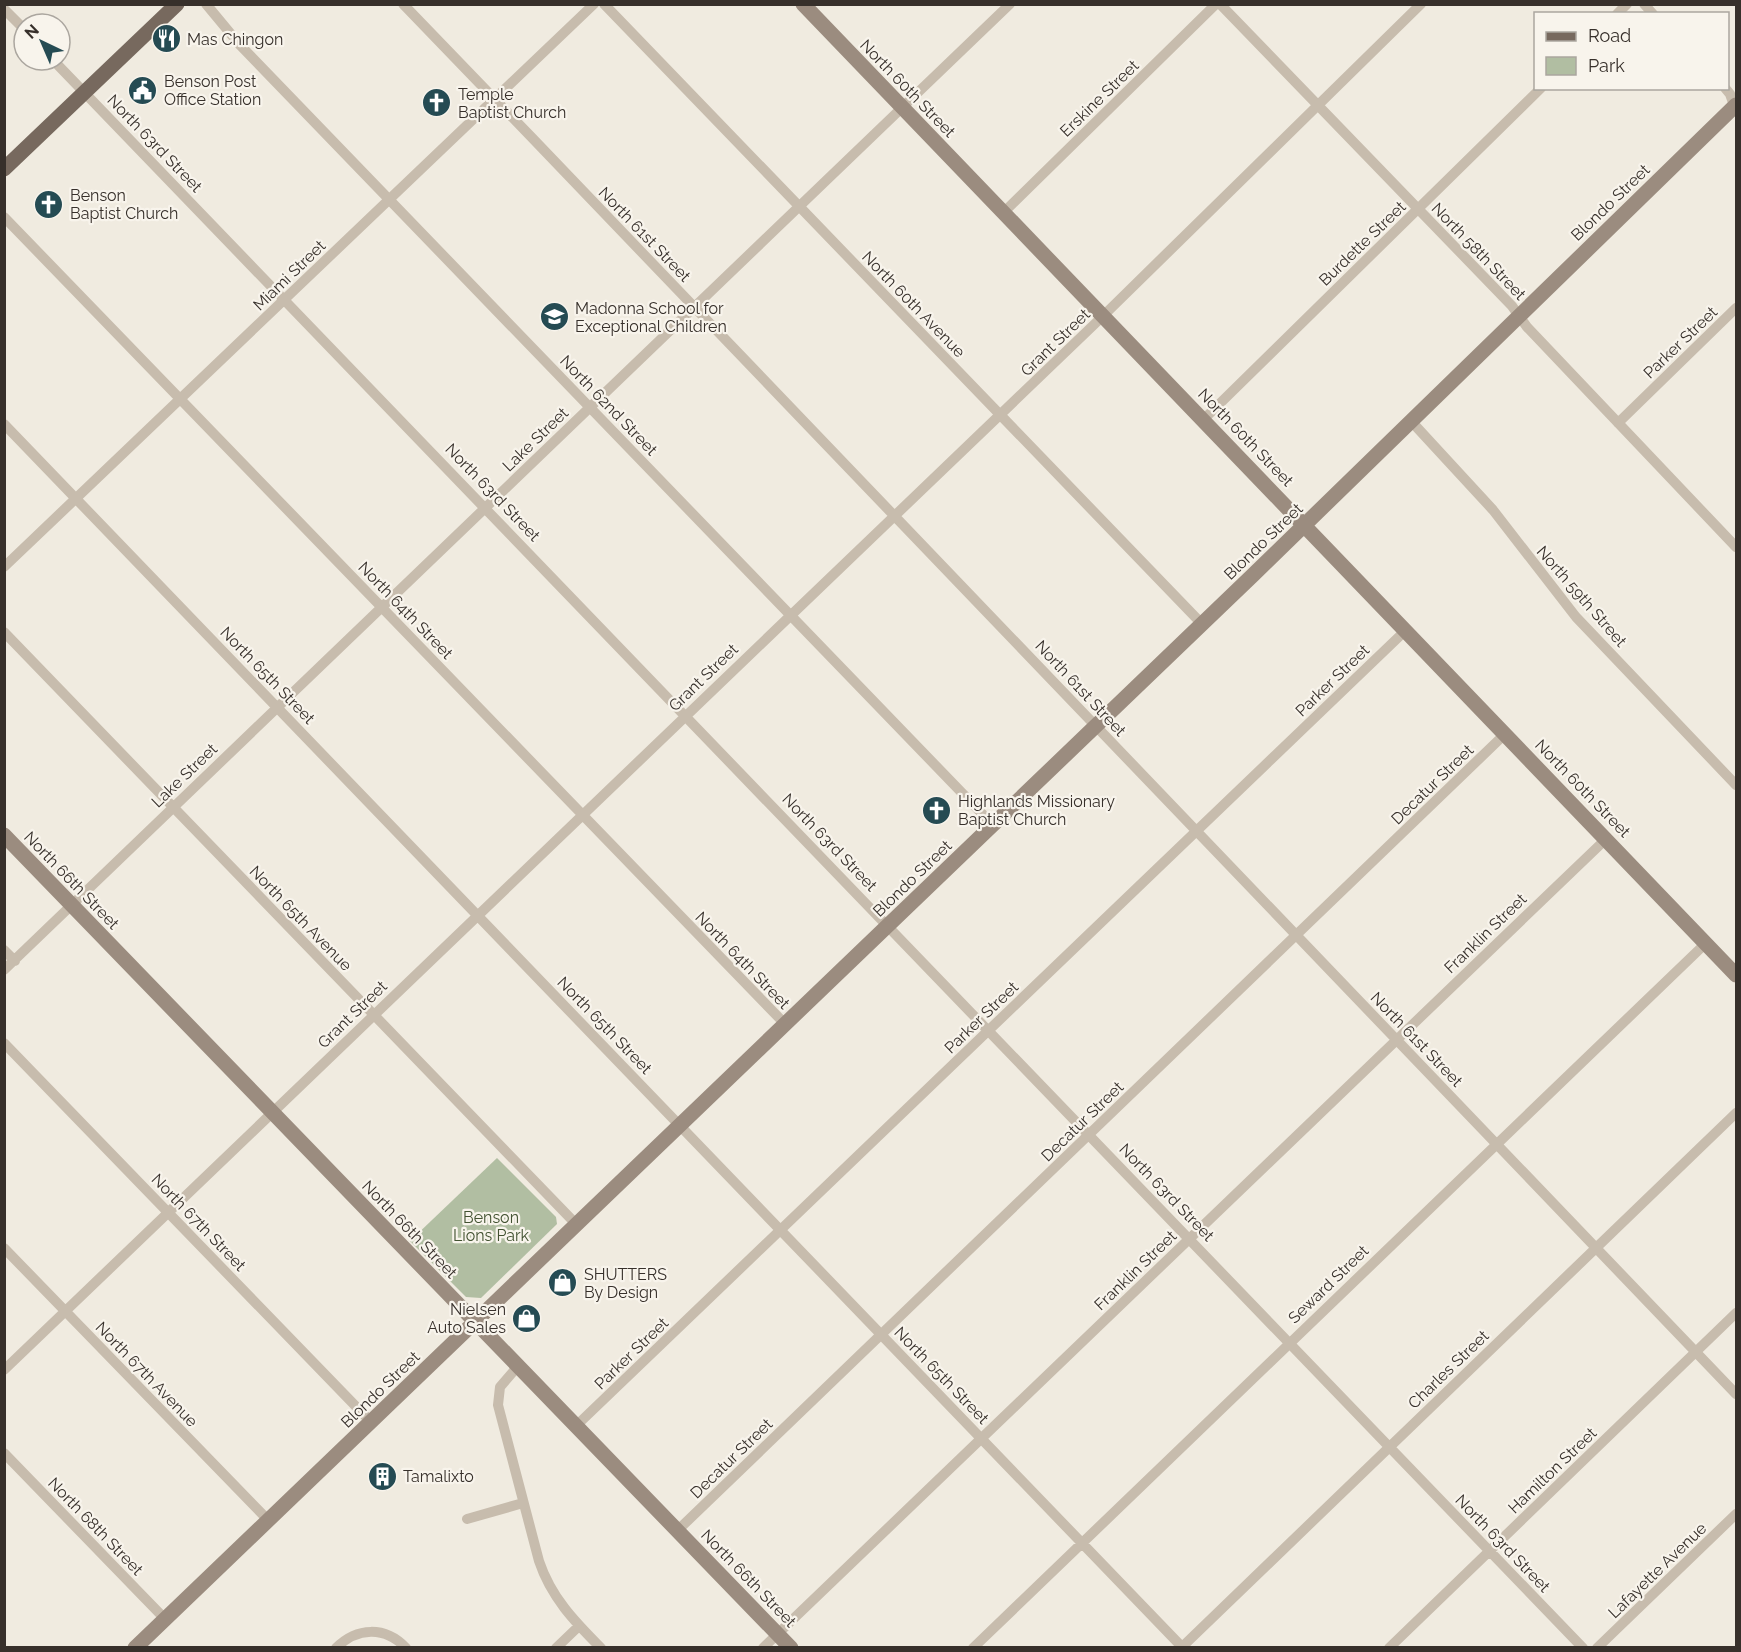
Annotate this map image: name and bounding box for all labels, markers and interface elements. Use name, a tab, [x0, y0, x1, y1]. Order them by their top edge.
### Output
north arrow	[12, 12, 72, 72]
legend	[1534, 12, 1729, 90]
text: N	[21, 20, 43, 43]
restaurant icon: Mas Chingon	[150, 23, 182, 55]
text: Road	[1588, 25, 1631, 46]
place label: Mas Chingon	[187, 30, 283, 49]
street label: North 60th Street	[856, 35, 960, 142]
text: Park	[1588, 55, 1625, 76]
street label: Erskine Street	[1056, 56, 1143, 141]
place label: Benson Post Office Station	[164, 72, 261, 109]
public building icon: Benson Post Office Station	[127, 74, 159, 106]
place label: Temple Baptist Church	[458, 85, 566, 122]
church icon: Temple Baptist Church	[421, 87, 453, 119]
street label: North 63rd Street	[103, 91, 206, 196]
street label: Blondo Street	[1567, 160, 1654, 245]
street label: North 61st Street	[595, 183, 695, 286]
place label: Benson Baptist Church	[70, 186, 178, 223]
church icon: Benson Baptist Church	[33, 188, 65, 220]
street label: Burdette Street	[1315, 197, 1410, 290]
street label: North 58th Street	[1428, 199, 1530, 304]
street label: Miami Street	[249, 236, 330, 314]
street label: North 60th Avenue	[858, 247, 969, 361]
place label: Madonna School for Exceptional Children	[575, 299, 727, 336]
school or university icon: Madonna School for Exceptional Children	[538, 301, 570, 333]
street label: Parker Street	[1639, 302, 1722, 382]
street label: Grant Street	[1017, 304, 1094, 380]
street label: North 62nd Street	[556, 351, 662, 460]
street label: North 60th Street	[1194, 384, 1298, 491]
street label: Lake Street	[499, 403, 573, 475]
street label: North 63rd Street	[441, 440, 544, 545]
street label: Blondo Street	[1220, 499, 1307, 584]
street label: North 59th Street	[1533, 542, 1631, 651]
street label: North 64th Street	[354, 558, 457, 663]
street label: North 65th Street	[216, 623, 319, 728]
street label: North 61st Street	[1031, 636, 1130, 741]
street label: Grant Street	[665, 639, 742, 715]
street label: Parker Street	[1291, 640, 1374, 720]
street label: North 60th Street	[1531, 735, 1635, 842]
street label: Lake Street	[148, 739, 222, 811]
street label: Decatur Street	[1387, 740, 1478, 828]
street label: North 63rd Street	[778, 790, 881, 895]
place label: Highlands Missionary Baptist Church	[958, 792, 1115, 829]
church icon: Highlands Missionary Baptist Church	[921, 794, 953, 826]
street label: North 66th Street	[20, 828, 124, 934]
street label: Blondo Street	[869, 836, 956, 921]
street label: North 65th Avenue	[246, 862, 356, 975]
street label: Franklin Street	[1440, 889, 1531, 977]
street label: North 64th Street	[691, 908, 794, 1013]
street label: North 65th Street	[553, 973, 656, 1078]
street label: Grant Street	[314, 976, 391, 1052]
street label: Parker Street	[940, 977, 1023, 1057]
street label: North 61st Street	[1367, 988, 1467, 1091]
street label: Decatur Street	[1037, 1077, 1128, 1165]
street label: North 63rd Street	[1115, 1140, 1218, 1245]
street label: North 67th Street	[148, 1170, 250, 1275]
street label: North 66th Street	[358, 1177, 462, 1283]
park label: Benson Lions Park	[453, 1208, 530, 1245]
street label: Franklin Street	[1090, 1226, 1181, 1314]
street label: Seward Street	[1284, 1241, 1373, 1327]
place label: SHUTTERS By Design	[584, 1265, 667, 1302]
shop icon: SHUTTERS By Design	[547, 1267, 579, 1299]
place label: Nielsen Auto Sales	[427, 1300, 506, 1337]
shop icon: Nielsen Auto Sales	[511, 1302, 543, 1334]
street label: Parker Street	[590, 1313, 673, 1393]
street label: North 67th Avenue	[92, 1318, 202, 1431]
street label: North 65th Street	[890, 1323, 993, 1428]
street label: Charles Street	[1404, 1326, 1493, 1413]
street label: Blondo Street	[337, 1347, 424, 1432]
street label: Decatur Street	[686, 1414, 777, 1502]
street label: Hamilton Street	[1504, 1423, 1601, 1517]
building icon: Tamalixto	[366, 1460, 398, 1492]
place label: Tamalixto	[403, 1467, 474, 1486]
street label: North 68th Street	[44, 1474, 148, 1580]
street label: North 63rd Street	[1451, 1491, 1554, 1596]
street label: Lafayette Avenue	[1604, 1519, 1710, 1622]
street label: North 66th Street	[697, 1526, 801, 1632]

